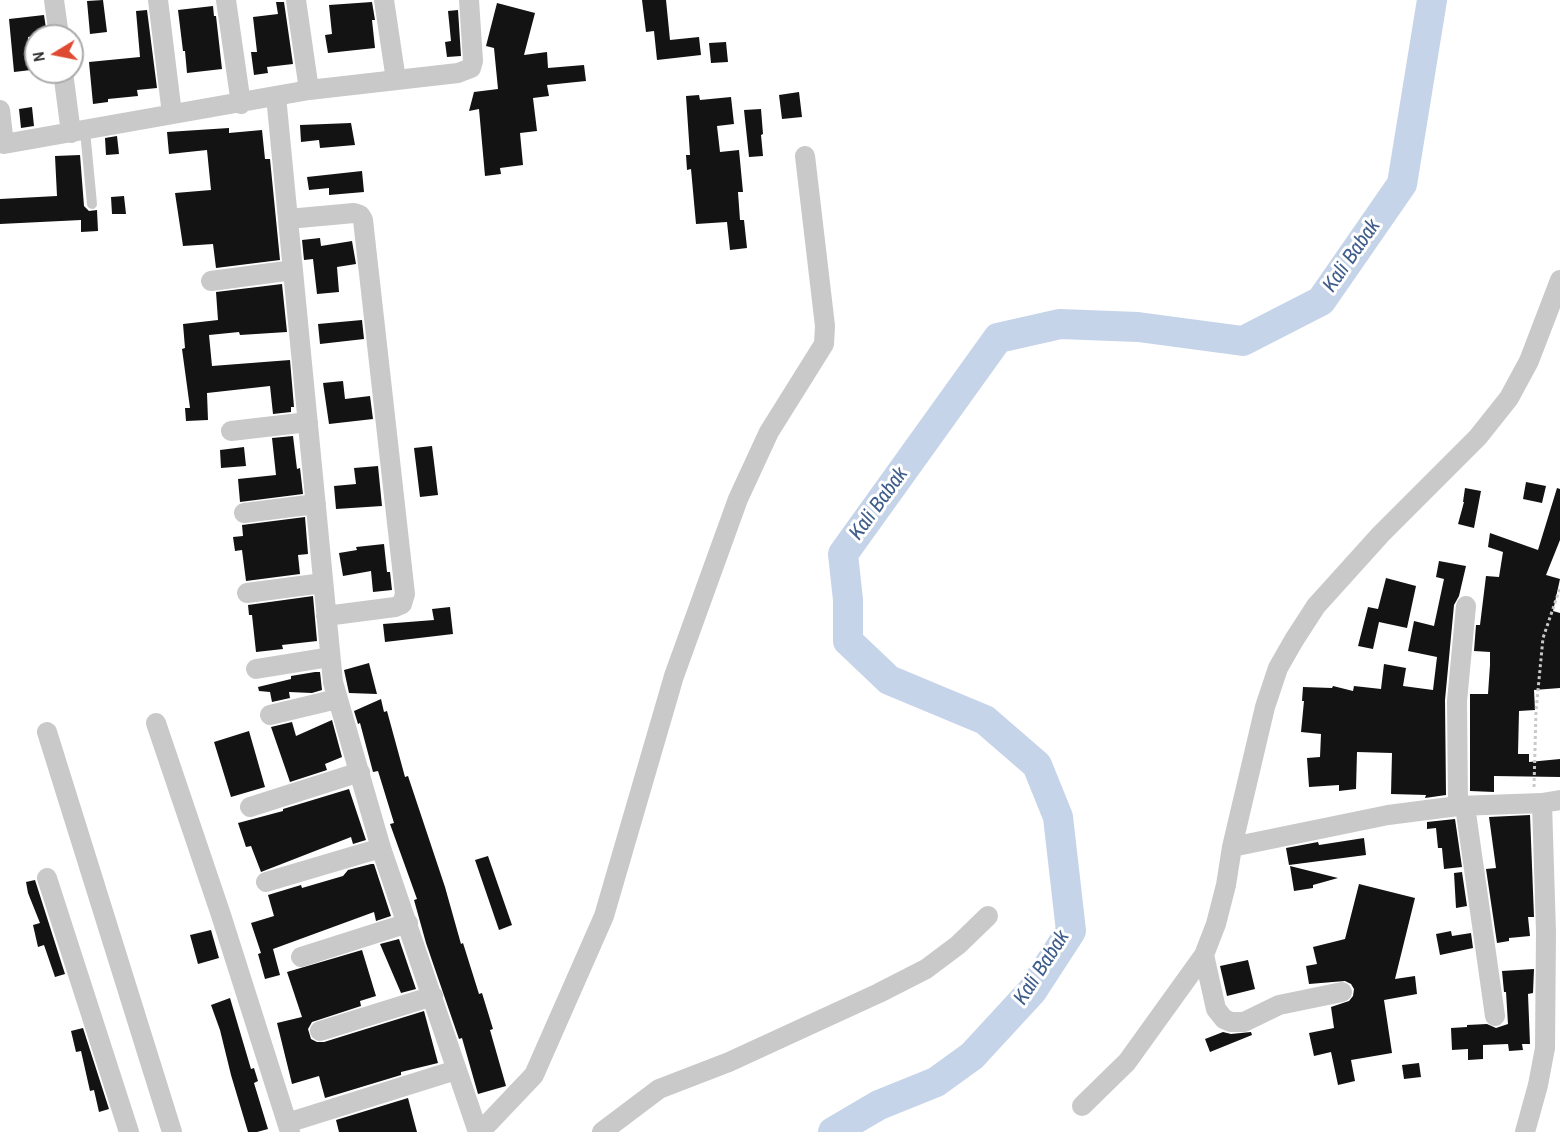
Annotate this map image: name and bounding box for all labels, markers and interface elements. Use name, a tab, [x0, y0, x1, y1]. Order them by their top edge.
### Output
north arrow	[24, 24, 84, 84]
text: N	[27, 50, 50, 63]
water label: Kali Babak	[1318, 215, 1386, 297]
water label: Kali Babak	[844, 463, 914, 545]
water label: Kali Babak	[1009, 926, 1075, 1010]

